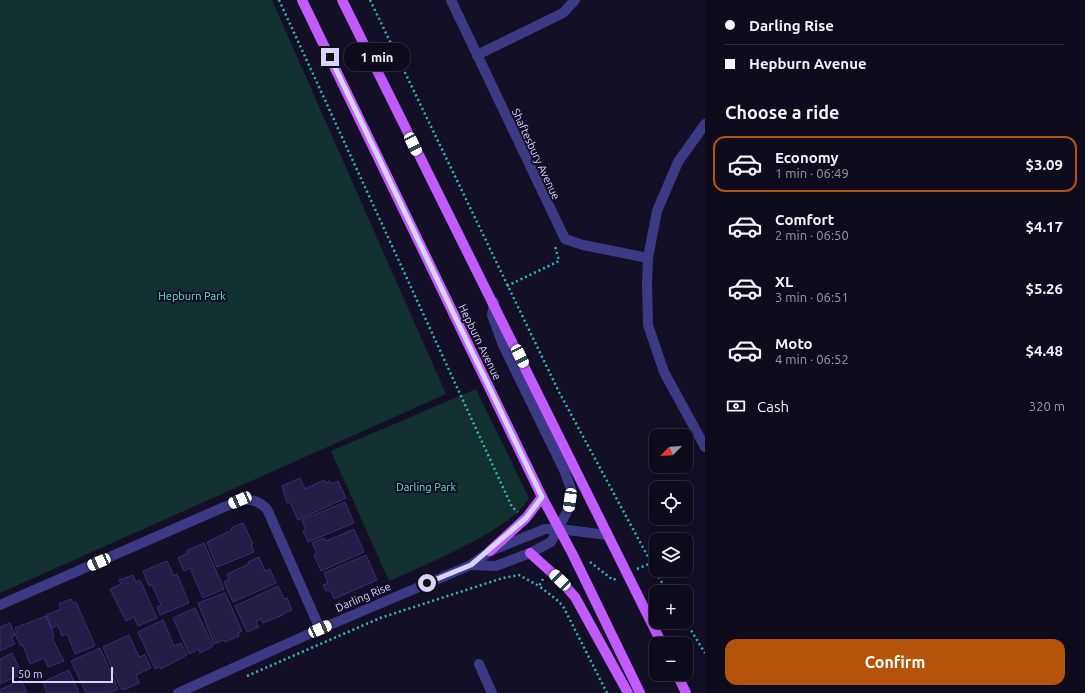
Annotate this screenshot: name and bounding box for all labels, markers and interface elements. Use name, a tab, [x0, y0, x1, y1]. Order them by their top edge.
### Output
text: Darling Rise	[749, 17, 834, 34]
callout: 1 min	[344, 43, 410, 71]
route end	[321, 48, 339, 66]
text: 1 min	[361, 50, 393, 64]
text: Hepburn Avenue	[749, 55, 867, 72]
text: Choose a ride	[725, 102, 839, 122]
street label: Shaftesbury Avenue	[510, 107, 562, 201]
car	[402, 131, 424, 157]
icon: car	[727, 146, 763, 182]
text: Economy	[775, 149, 839, 166]
text: $3.09	[1025, 156, 1063, 173]
text: 1 min · 06:49	[775, 166, 849, 180]
icon: car	[727, 208, 763, 244]
text: Comfort	[775, 211, 834, 228]
text: $4.17	[1025, 218, 1063, 235]
text: 2 min · 06:50	[775, 228, 849, 242]
icon: car	[727, 270, 763, 306]
text: XL	[775, 273, 793, 290]
text: $5.26	[1025, 280, 1063, 297]
park label: Hepburn Park	[158, 290, 226, 302]
text: 3 min · 06:51	[775, 290, 849, 304]
street label: Hepburn Avenue	[456, 302, 504, 382]
icon: car	[727, 332, 763, 368]
text: Moto	[775, 335, 813, 352]
text: $4.48	[1025, 342, 1063, 359]
car	[509, 343, 531, 369]
text: 4 min · 06:52	[775, 352, 849, 366]
icon: cash	[725, 395, 747, 417]
text: Cash	[757, 398, 789, 415]
text: 320 m	[1029, 399, 1065, 413]
north arrow	[649, 429, 693, 473]
map controls	[649, 429, 693, 681]
park label: Darling Park	[396, 481, 457, 493]
button: locate	[649, 481, 693, 525]
car	[562, 487, 578, 513]
car	[227, 490, 253, 510]
button: layers	[649, 533, 693, 577]
car	[86, 552, 112, 572]
car	[547, 567, 573, 593]
route start	[418, 574, 436, 592]
street label: Darling Rise	[334, 580, 392, 614]
button: +	[649, 585, 693, 629]
car	[307, 619, 333, 639]
button: −	[649, 637, 693, 681]
button: Confirm	[725, 639, 1065, 685]
scale bar	[12, 665, 113, 684]
text: 50 m	[18, 668, 42, 680]

